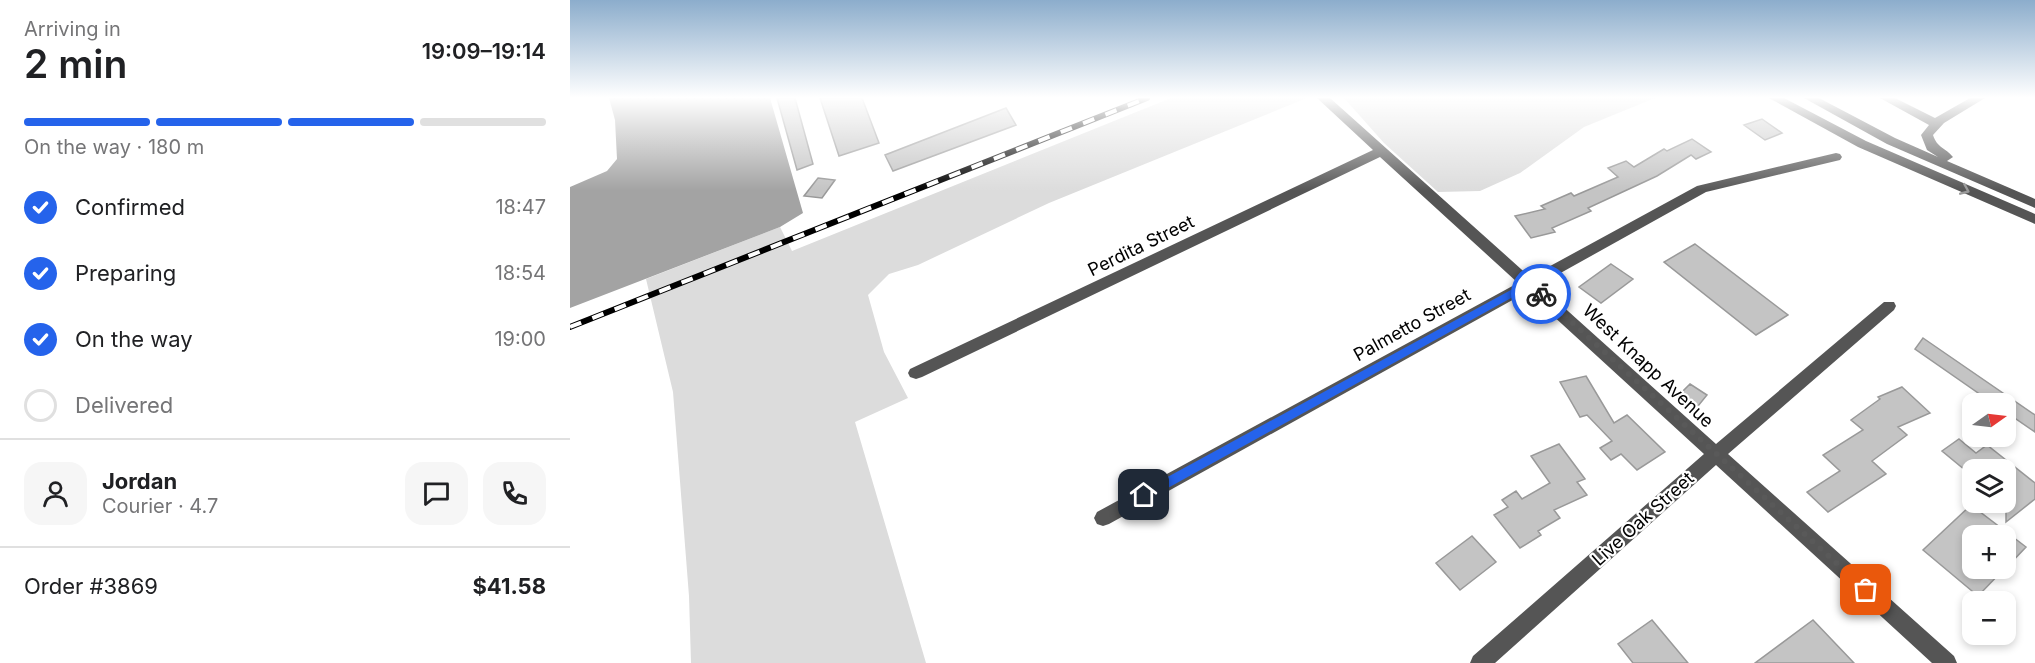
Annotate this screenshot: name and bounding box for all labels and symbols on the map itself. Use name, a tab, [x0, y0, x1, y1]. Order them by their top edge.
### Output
one-way arrow	[1959, 183, 1970, 195]
street label: Perdita Street	[1084, 211, 1197, 280]
courier	[1511, 264, 1571, 324]
street label: Palmetto Street	[1350, 284, 1474, 365]
street label: West Knapp Avenue	[1579, 300, 1718, 432]
north arrow	[1962, 393, 2016, 447]
street label: Live Oak Street	[1588, 467, 1698, 570]
pin	[1118, 469, 1169, 520]
pin	[1840, 564, 1891, 615]

